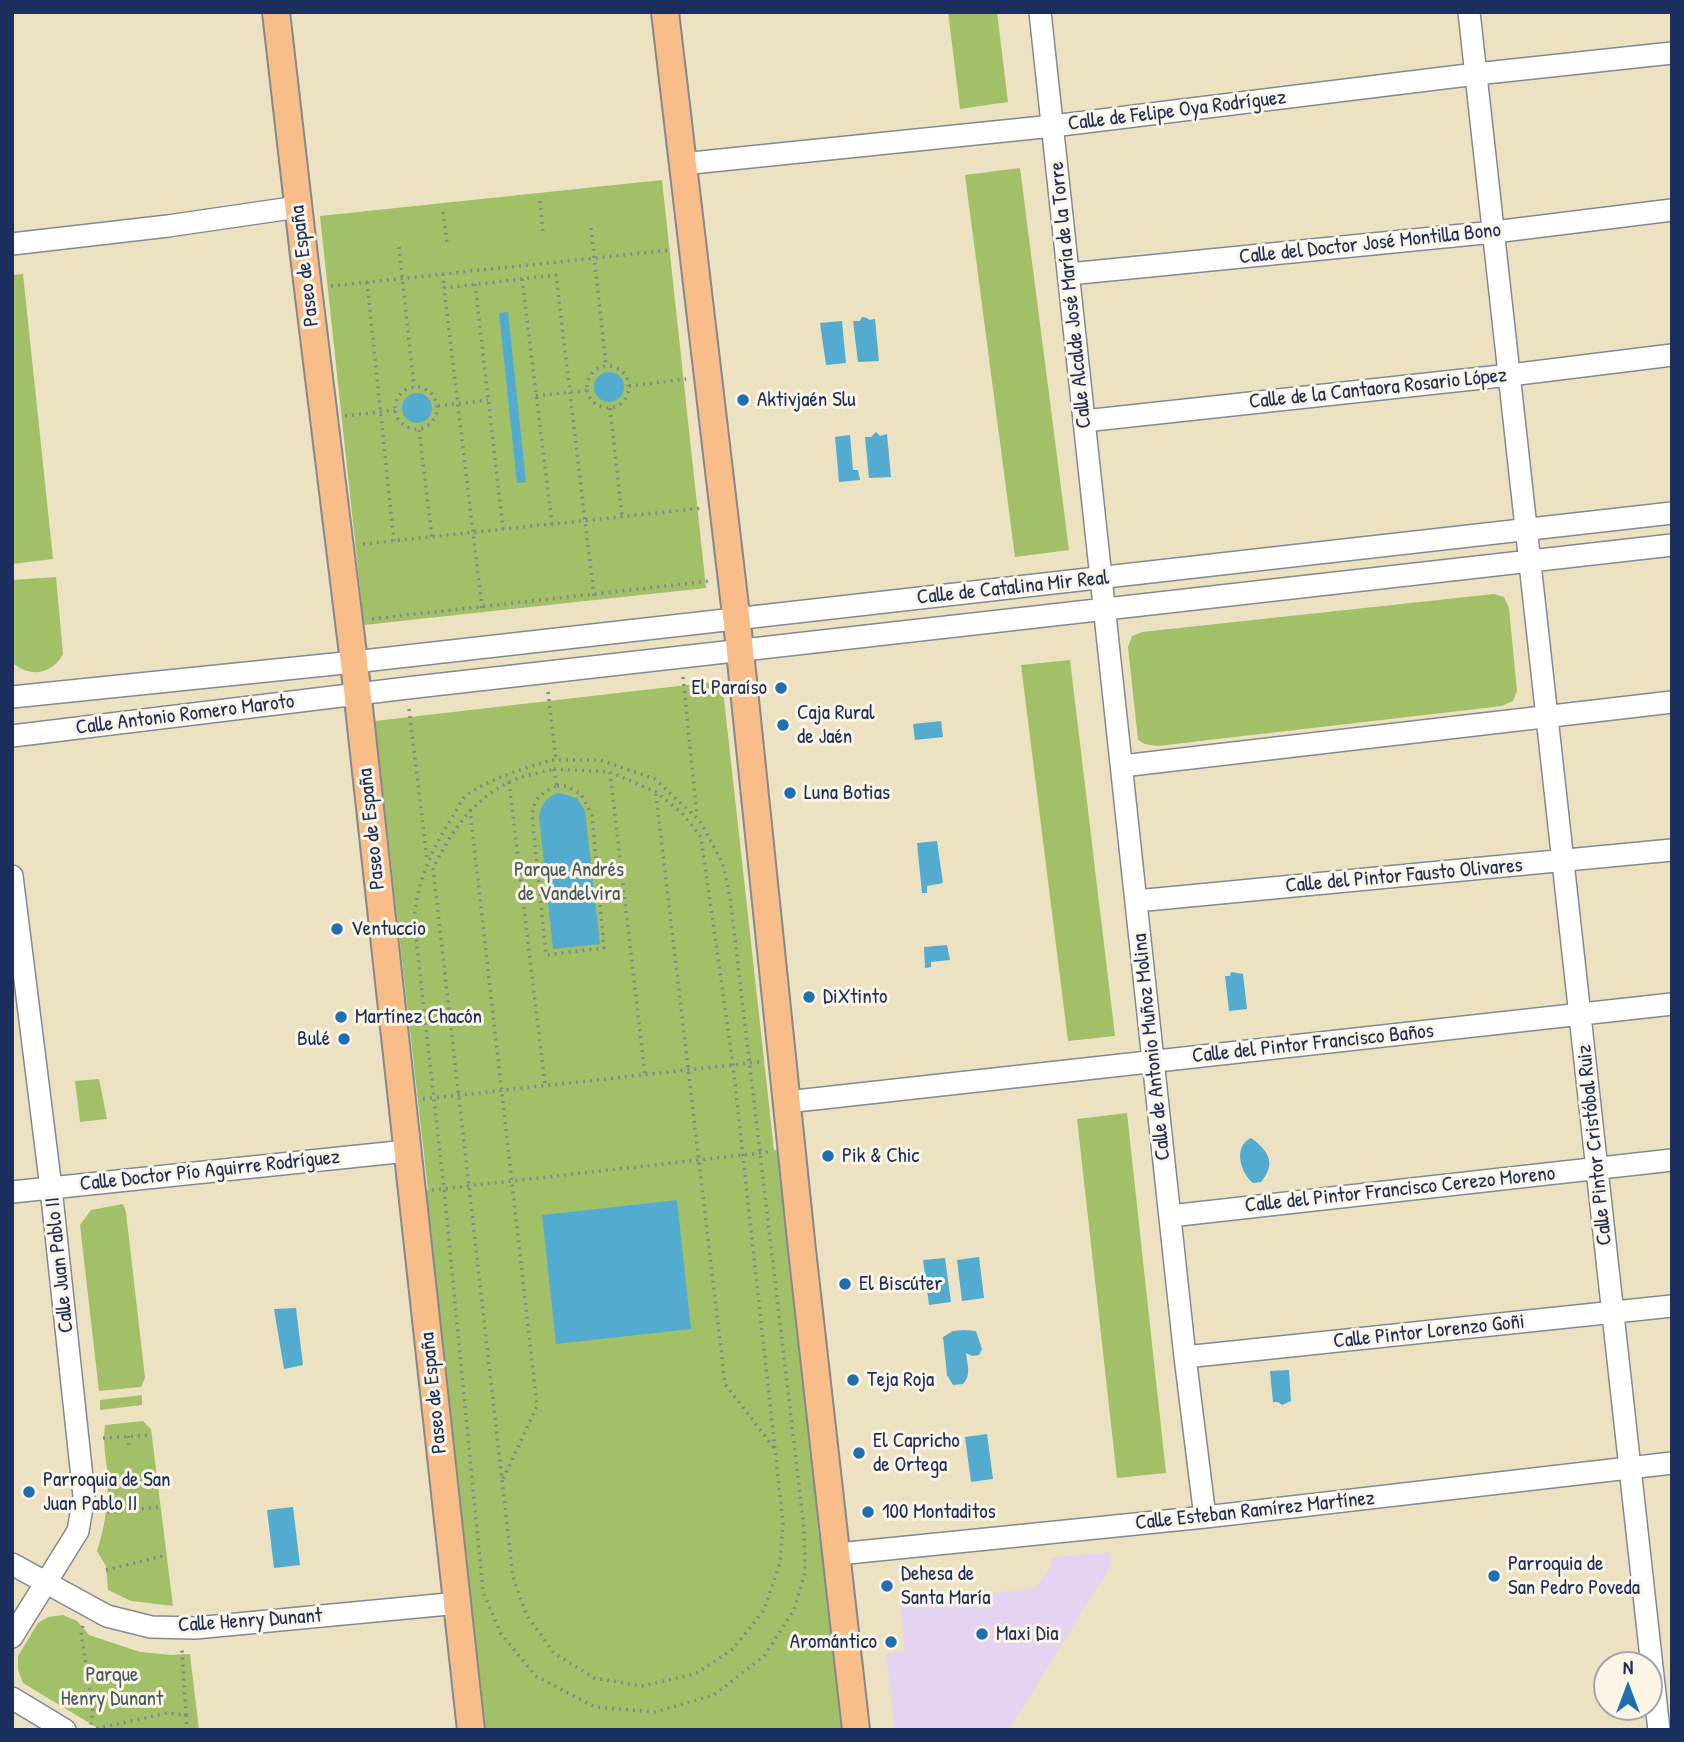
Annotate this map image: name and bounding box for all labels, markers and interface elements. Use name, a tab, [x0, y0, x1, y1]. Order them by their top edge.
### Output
street label: Calle de Felipe Oya Rodríguez	[1066, 85, 1288, 137]
street label: Calle Alcalde José María de la Torre	[1044, 160, 1098, 430]
street label: Paseo de España	[285, 204, 325, 328]
street label: Calle del Doctor José Montilla Bono	[1238, 218, 1502, 270]
street label: Calle de la Cantaora Rosario López	[1248, 363, 1508, 415]
place label: Aktivjaén Slu	[757, 387, 856, 413]
marker: Aktivjaén Slu	[735, 392, 751, 408]
street label: Calle de Catalina Mir Real	[916, 565, 1110, 611]
place label: El Paraíso	[691, 675, 767, 701]
marker: El Paraíso	[773, 680, 789, 696]
street label: Calle Antonio Romero Maroto	[74, 689, 296, 741]
place label: Caja Rural de Jaén	[797, 700, 875, 750]
marker: Caja Rural de Jaén	[775, 717, 791, 733]
street label: Paseo de España	[353, 767, 391, 891]
place label: Luna Botias	[804, 780, 890, 806]
marker: Luna Botias	[782, 785, 798, 801]
street label: Calle del Pintor Fausto Olivares	[1284, 853, 1524, 899]
park label: Parque Andrés de Vandelvira	[514, 857, 624, 907]
place label: Ventuccio	[351, 916, 426, 942]
marker: Ventuccio	[329, 921, 345, 937]
street label: Calle de Antonio Muñoz Molina	[1128, 932, 1176, 1162]
place label: DiXtinto	[823, 984, 887, 1010]
marker: DiXtinto	[801, 989, 817, 1005]
place label: Martínez Chacón	[355, 1004, 482, 1030]
marker: Martínez Chacón	[333, 1009, 349, 1025]
street label: Calle del Pintor Francisco Baños	[1191, 1019, 1435, 1069]
place label: Bulé	[297, 1026, 330, 1052]
marker: Bulé	[336, 1031, 352, 1047]
street label: Calle Pintor Cristóbal Ruiz	[1572, 1043, 1618, 1247]
place label: Pik & Chic	[842, 1143, 919, 1169]
street label: Calle Doctor Pío Aguirre Rodríguez	[79, 1145, 341, 1197]
marker: Pik & Chic	[820, 1148, 836, 1164]
street label: Calle del Pintor Francisco Cerezo Moreno	[1244, 1161, 1556, 1219]
street label: Calle Juan Pablo II	[40, 1196, 80, 1334]
place label: El Biscúter	[859, 1271, 942, 1297]
marker: El Biscúter	[837, 1276, 853, 1292]
street label: Calle Pintor Lorenzo Goñi	[1332, 1309, 1526, 1355]
street label: Paseo de España	[415, 1331, 453, 1455]
place label: Teja Roja	[867, 1367, 934, 1393]
marker: Teja Roja	[845, 1372, 861, 1388]
place label: El Capricho de Ortega	[873, 1428, 960, 1478]
marker: El Capricho de Ortega	[851, 1445, 867, 1461]
place label: Parroquia de San Juan Pablo II	[43, 1467, 171, 1517]
marker: Parroquia de San Juan Pablo II	[21, 1484, 37, 1500]
street label: Calle Esteban Ramírez Martínez	[1134, 1486, 1376, 1536]
place label: 100 Montaditos	[882, 1499, 996, 1525]
marker: 100 Montaditos	[860, 1504, 876, 1520]
place label: Parroquia de San Pedro Poveda	[1508, 1551, 1640, 1601]
place label: Dehesa de Santa María	[901, 1561, 990, 1611]
marker: Parroquia de San Pedro Poveda	[1486, 1568, 1502, 1584]
marker: Dehesa de Santa María	[879, 1578, 895, 1594]
street label: Calle Henry Dunant	[177, 1603, 323, 1639]
place label: Maxi Dia	[996, 1621, 1059, 1647]
marker: Maxi Dia	[974, 1626, 990, 1642]
place label: Aromántico	[790, 1629, 877, 1655]
marker: Aromántico	[883, 1634, 899, 1650]
north arrow	[1593, 1651, 1663, 1721]
text: N	[1623, 1654, 1633, 1680]
park label: Parque Henry Dunant	[61, 1662, 163, 1712]

